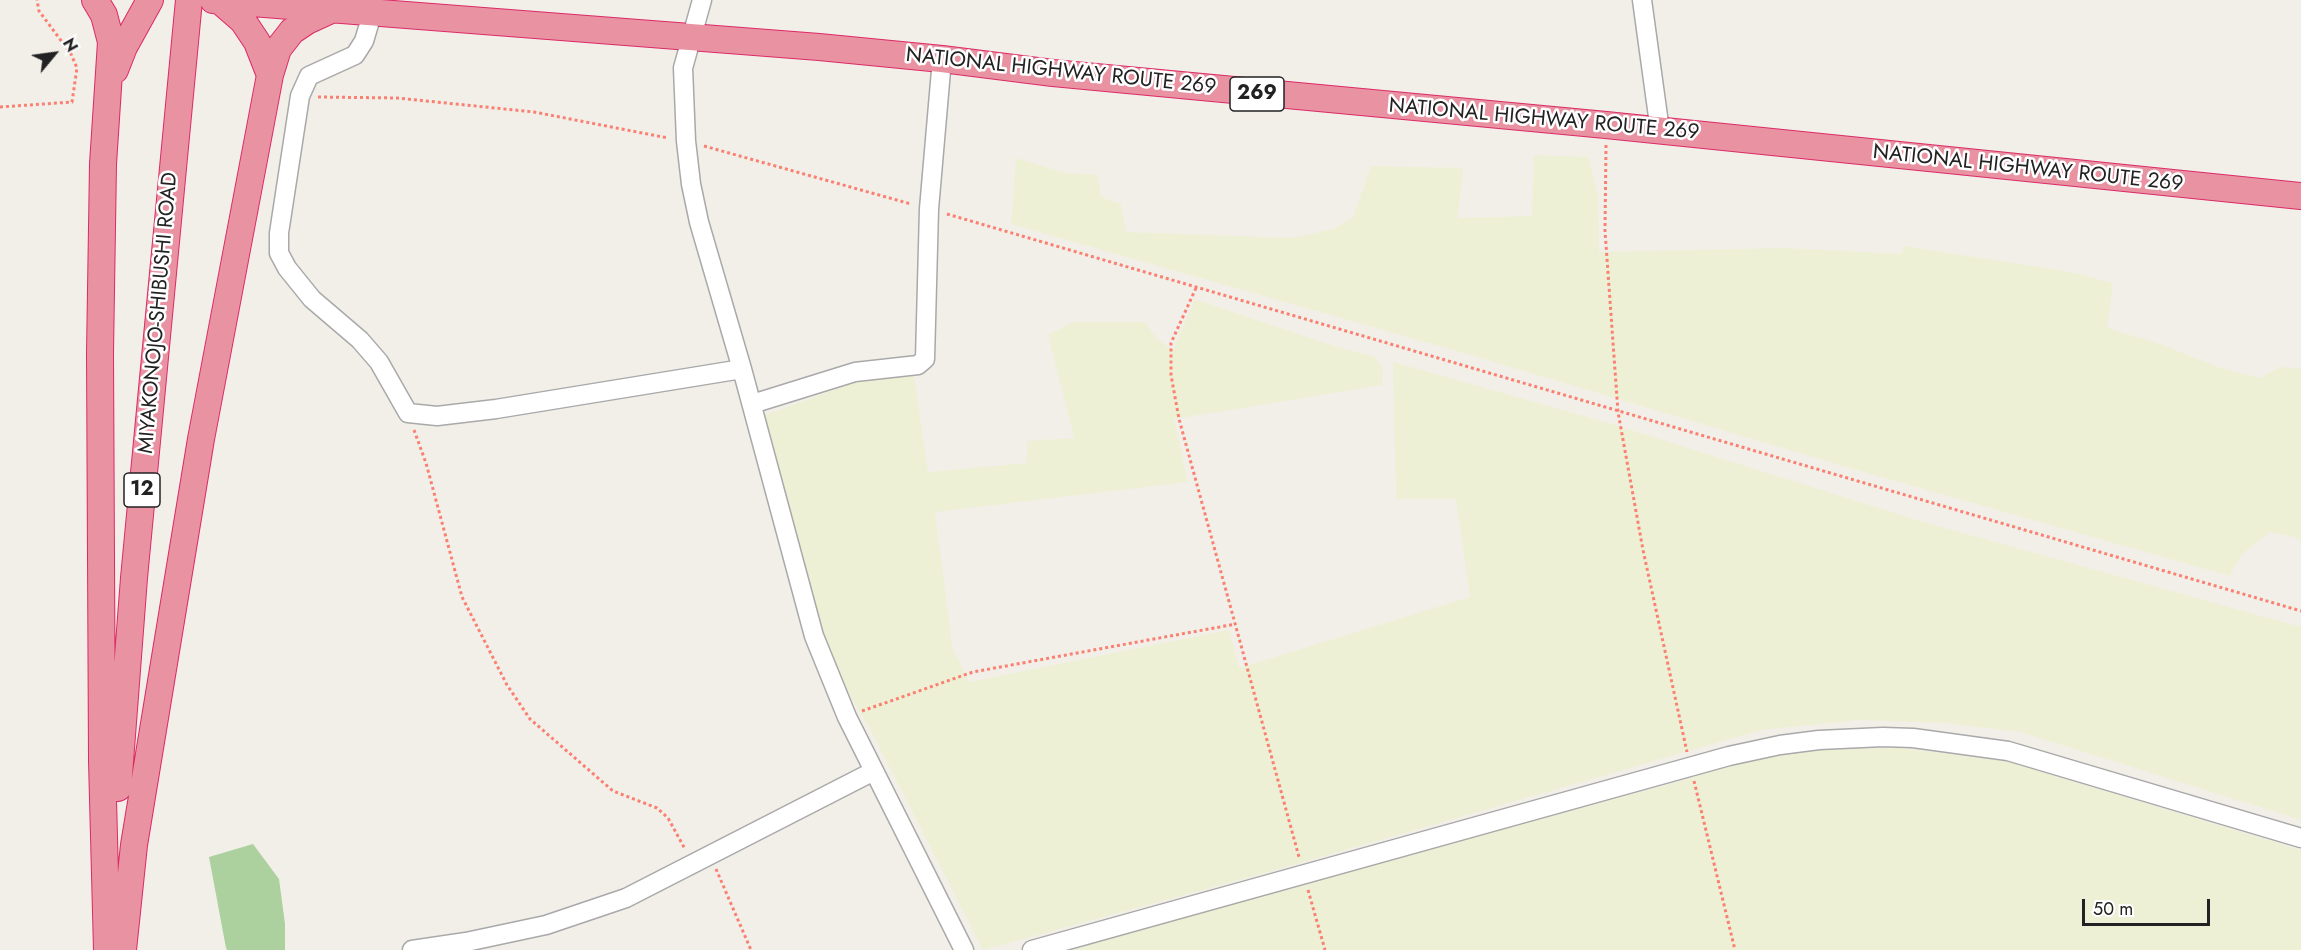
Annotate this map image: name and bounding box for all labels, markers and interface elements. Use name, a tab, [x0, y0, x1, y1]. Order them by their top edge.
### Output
north arrow	[24, 24, 84, 84]
text: N	[57, 34, 83, 56]
street label: NATIONAL HIGHWAY ROUTE 269	[905, 43, 1217, 101]
road number: 269	[1230, 77, 1284, 111]
street label: NATIONAL HIGHWAY ROUTE 269	[1388, 94, 1700, 146]
street label: NATIONAL HIGHWAY ROUTE 269	[1872, 140, 2184, 198]
street label: MIYAKONOJO-SHIBUSHI ROAD	[134, 171, 184, 455]
road number: 12	[124, 473, 160, 507]
scale bar	[2085, 887, 2212, 925]
text: 50 m	[2093, 896, 2133, 922]

